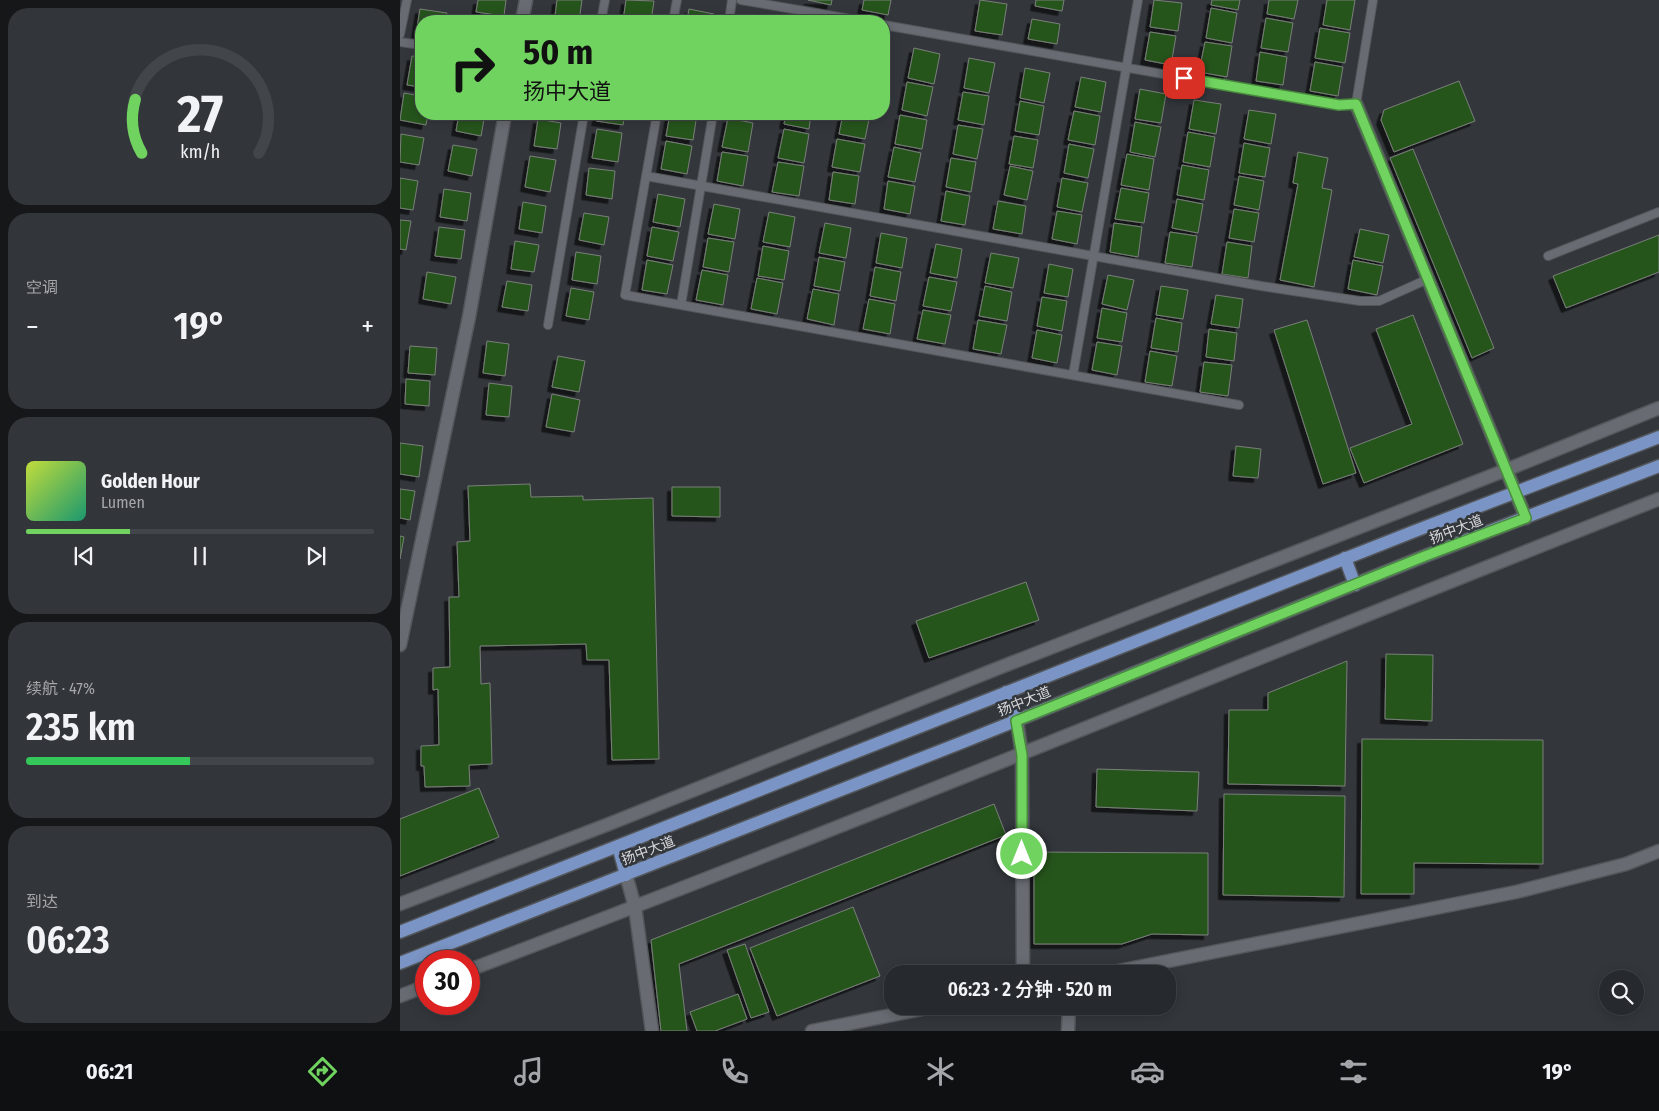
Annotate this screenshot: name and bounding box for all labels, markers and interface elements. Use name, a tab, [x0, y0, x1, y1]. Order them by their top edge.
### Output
text: 50 m	[523, 31, 593, 73]
icon: right	[440, 35, 505, 100]
pin	[1163, 57, 1205, 99]
icon: arrive	[1170, 64, 1198, 92]
text: 扬中大道	[523, 78, 611, 105]
text: 27	[176, 83, 223, 146]
text: km/h	[180, 141, 220, 163]
text: 空调	[26, 278, 58, 297]
text: 19°	[173, 303, 226, 349]
text: −	[26, 310, 39, 343]
text: +	[361, 310, 374, 343]
text: Golden Hour	[101, 470, 200, 493]
text: Lumen	[101, 493, 145, 512]
street label: 扬中大道	[1427, 511, 1485, 547]
icon: previous	[70, 542, 98, 570]
icon: pause	[186, 542, 214, 570]
icon: next	[302, 542, 330, 570]
text: 续航 · 47%	[26, 679, 95, 698]
street label: 扬中大道	[995, 683, 1053, 720]
text: 235 km	[26, 704, 136, 750]
position arrow	[995, 827, 1047, 879]
street label: 扬中大道	[619, 832, 677, 868]
text: 到达	[26, 892, 58, 911]
text: 06:23	[26, 917, 110, 963]
speed limit sign: 30	[415, 950, 480, 1015]
map controls	[1599, 970, 1644, 1015]
button: search	[1599, 970, 1644, 1015]
text: 06:23 · 2 分钟 · 520 m	[948, 978, 1112, 1001]
icon: directions	[305, 1054, 340, 1089]
icon: music	[511, 1054, 546, 1089]
icon: phone	[717, 1054, 752, 1089]
icon: climate	[923, 1054, 958, 1089]
icon: car	[1130, 1054, 1165, 1089]
icon: filters	[1336, 1054, 1371, 1089]
text: 06:21	[86, 1058, 133, 1085]
text: 19°	[1542, 1058, 1573, 1085]

